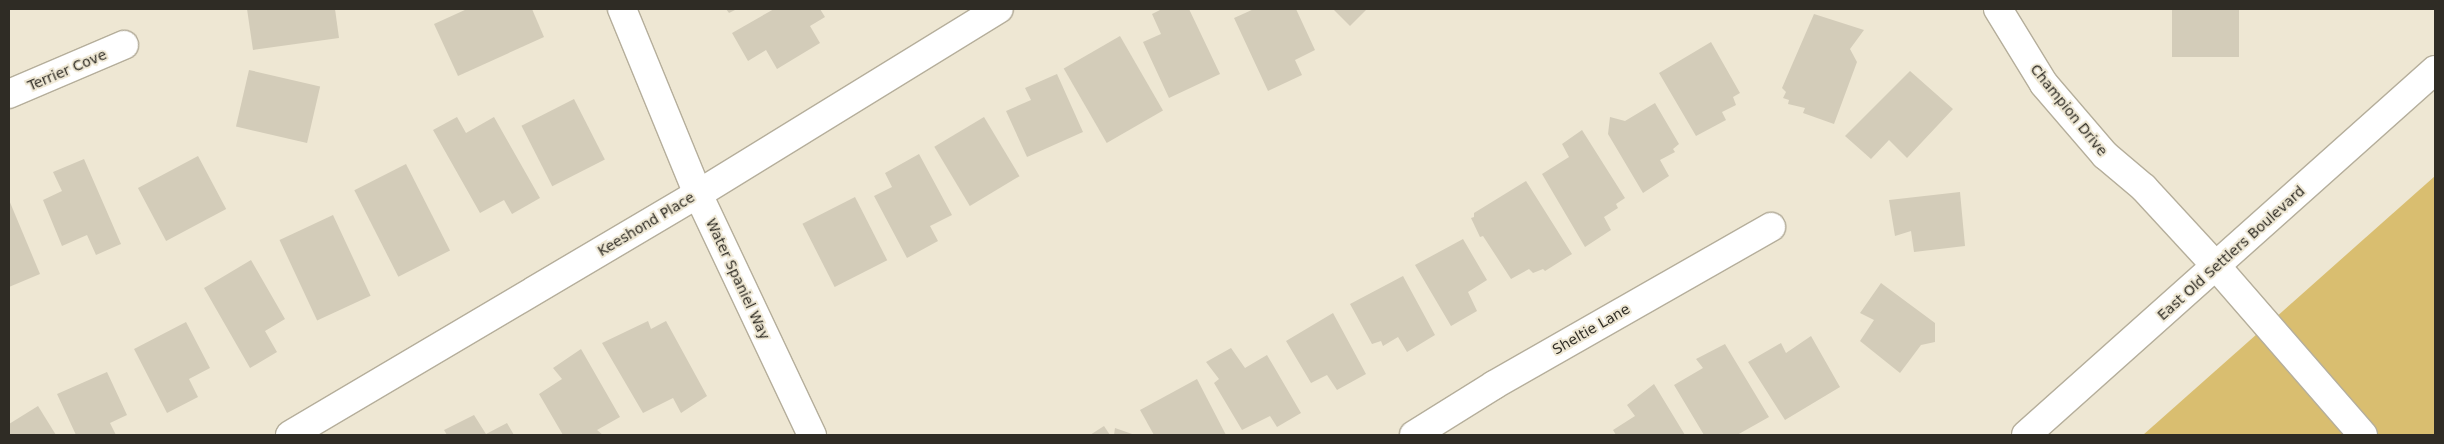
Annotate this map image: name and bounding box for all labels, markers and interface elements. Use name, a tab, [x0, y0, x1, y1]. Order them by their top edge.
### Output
street label: Terrier Cove	[25, 46, 109, 94]
street label: Champion Drive	[2027, 61, 2111, 159]
street label: East Old Settlers Boulevard	[2154, 182, 2308, 324]
street label: Keeshond Place	[595, 189, 697, 259]
street label: Water Spaniel Way	[703, 216, 773, 342]
street label: Sheltie Lane	[1549, 300, 1633, 358]

